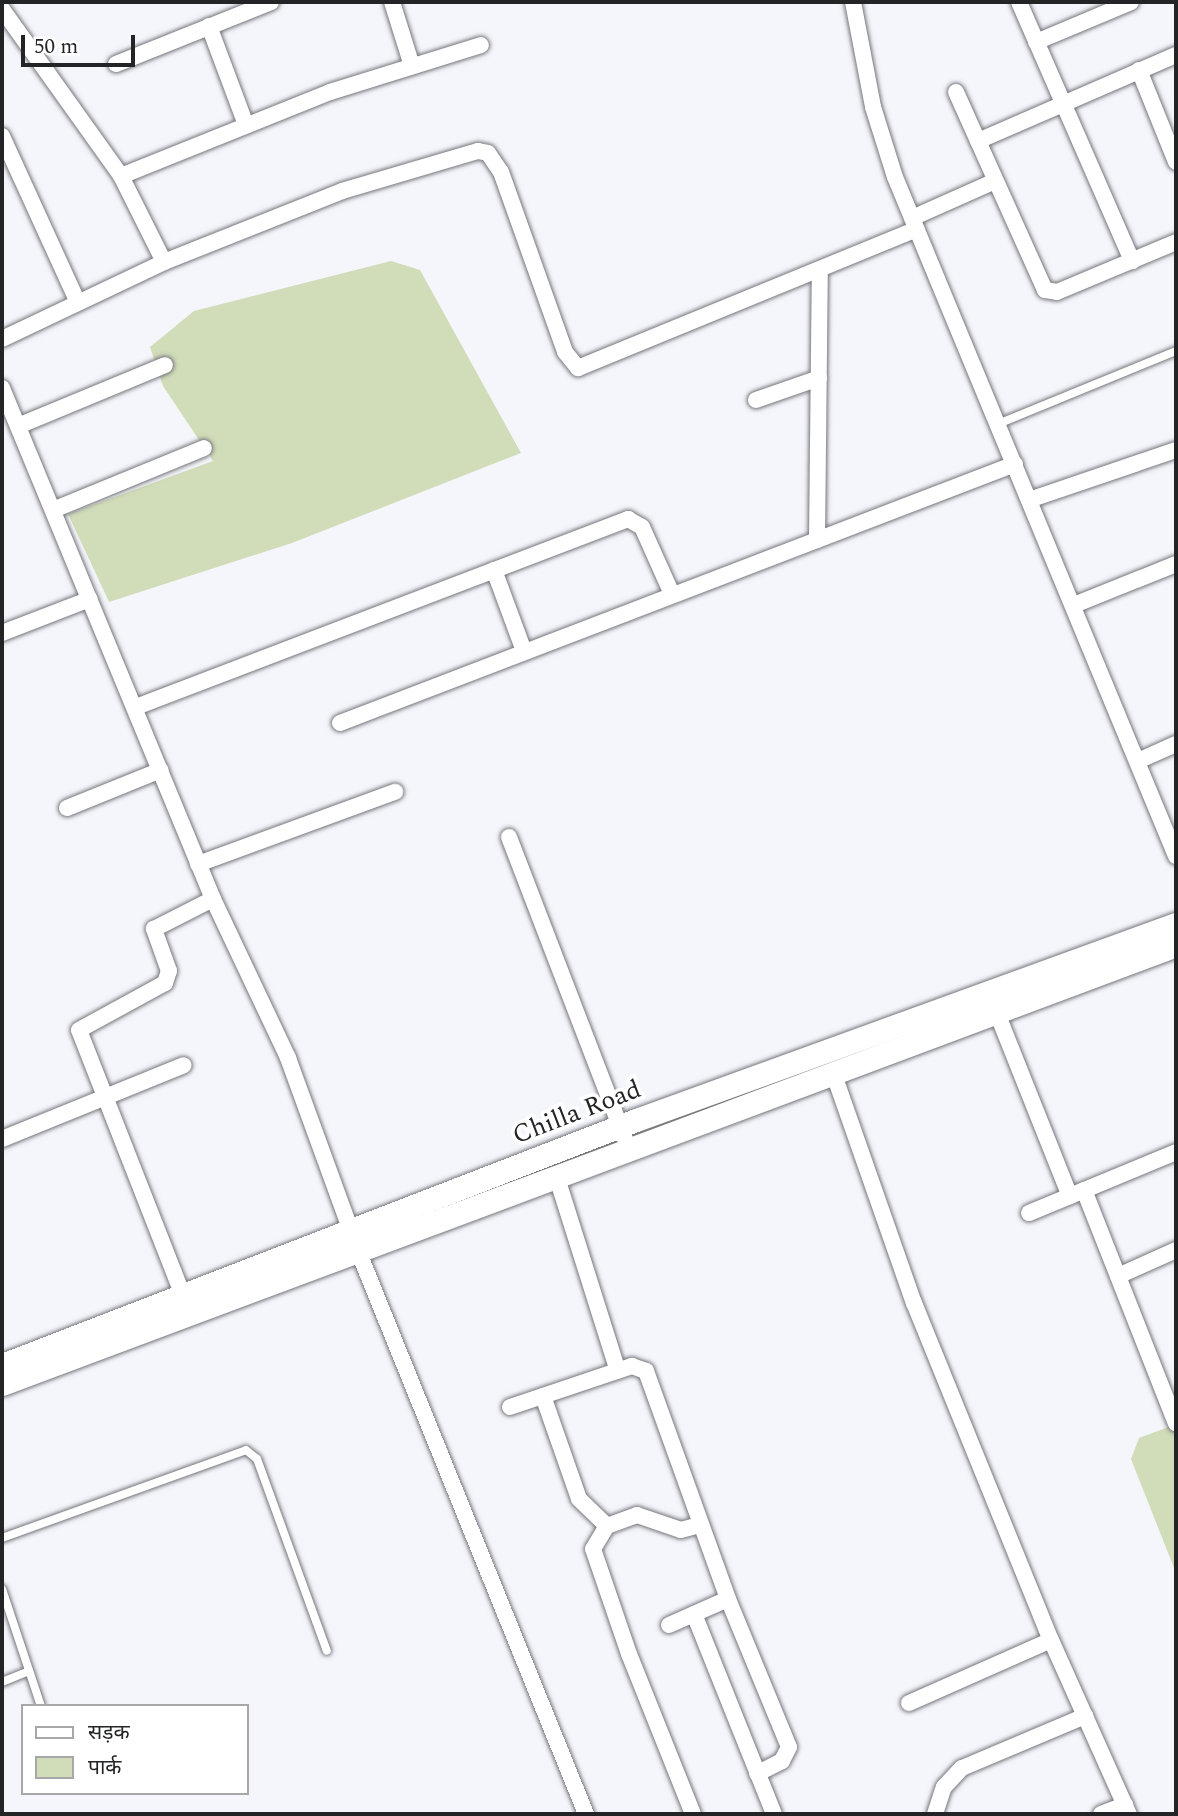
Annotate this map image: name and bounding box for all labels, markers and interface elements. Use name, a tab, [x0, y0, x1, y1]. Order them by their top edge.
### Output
scale bar	[24, 21, 138, 65]
text: 50 m	[34, 31, 78, 63]
street label: Chilla Road	[508, 1074, 646, 1152]
legend	[21, 1704, 248, 1795]
text: सड़क	[88, 1717, 130, 1749]
text: पार्क	[88, 1752, 122, 1784]

